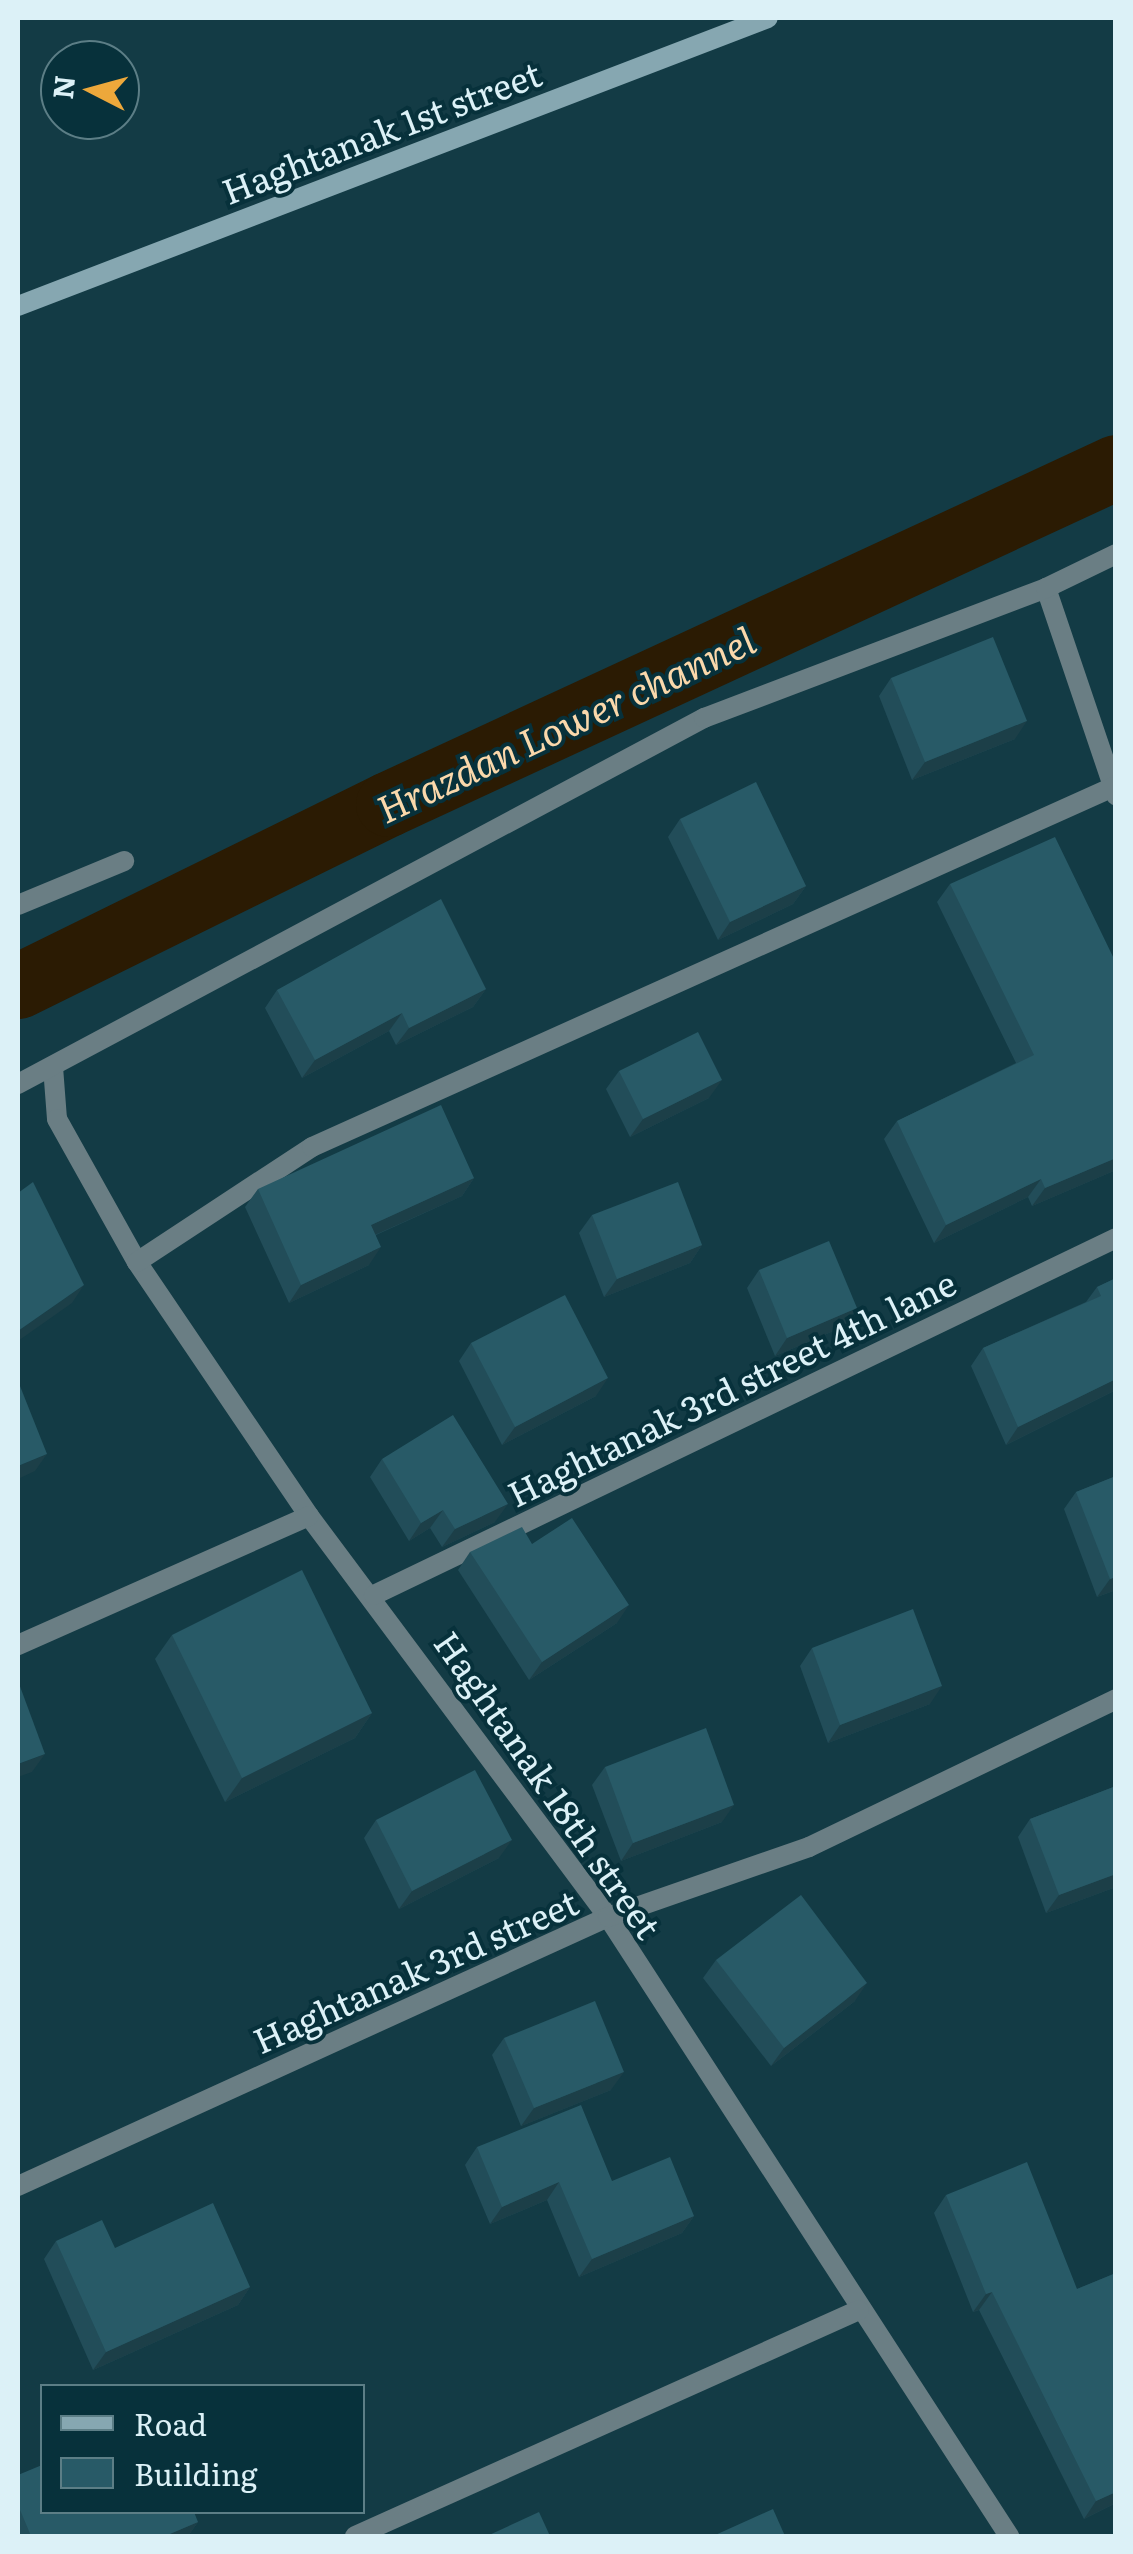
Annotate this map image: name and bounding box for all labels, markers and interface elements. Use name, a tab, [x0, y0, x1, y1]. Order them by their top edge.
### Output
north arrow	[40, 40, 140, 140]
street label: Haghtanak 1st street	[216, 51, 546, 211]
text: N	[40, 73, 84, 101]
water label: Hrazdan Lower channel	[369, 615, 761, 831]
street label: Haghtanak 3rd street 4th lane	[500, 1260, 962, 1514]
street label: Haghtanak 18th street	[427, 1622, 671, 1946]
street label: Haghtanak 3rd street	[246, 1879, 584, 2061]
legend	[40, 2384, 365, 2514]
text: Road	[134, 2401, 207, 2445]
text: Building	[134, 2451, 258, 2495]

